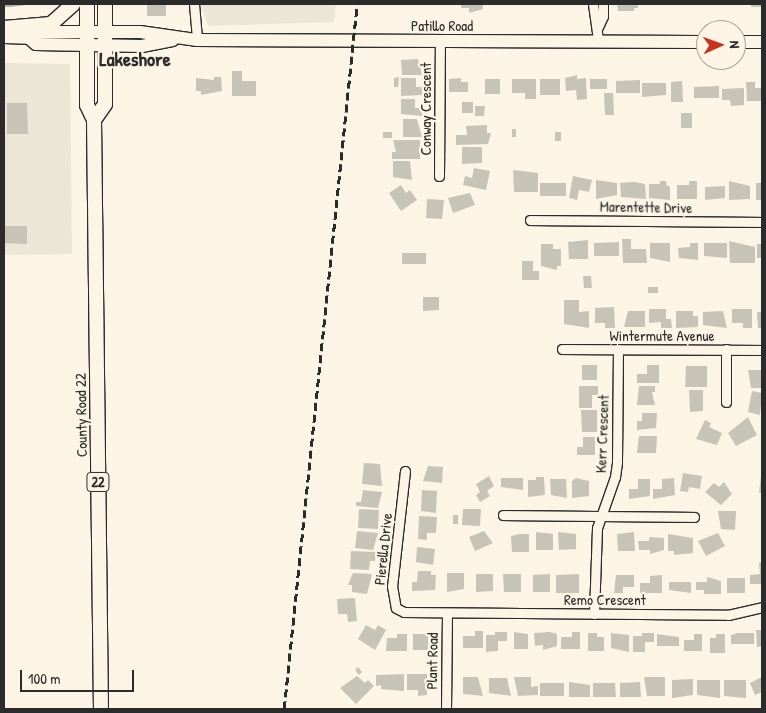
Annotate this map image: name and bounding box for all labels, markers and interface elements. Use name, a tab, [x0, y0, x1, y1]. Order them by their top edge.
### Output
street label: Patillo Road	[411, 17, 473, 35]
north arrow	[696, 20, 746, 70]
text: N	[726, 40, 745, 49]
district label: Lakeshore	[99, 46, 171, 70]
street label: Conway Crescent	[417, 62, 435, 156]
street label: Marentette Drive	[600, 197, 692, 217]
street label: Wintermute Avenue	[609, 327, 715, 345]
street label: County Road 22	[71, 373, 91, 457]
street label: Kerr Crescent	[592, 395, 612, 473]
road number: 22	[86, 471, 110, 494]
street label: Pierella Drive	[370, 512, 396, 586]
street label: Remo Crescent	[564, 591, 646, 609]
street label: Plant Road	[423, 632, 441, 690]
scale bar	[22, 660, 136, 692]
text: 100 m	[28, 668, 61, 689]

